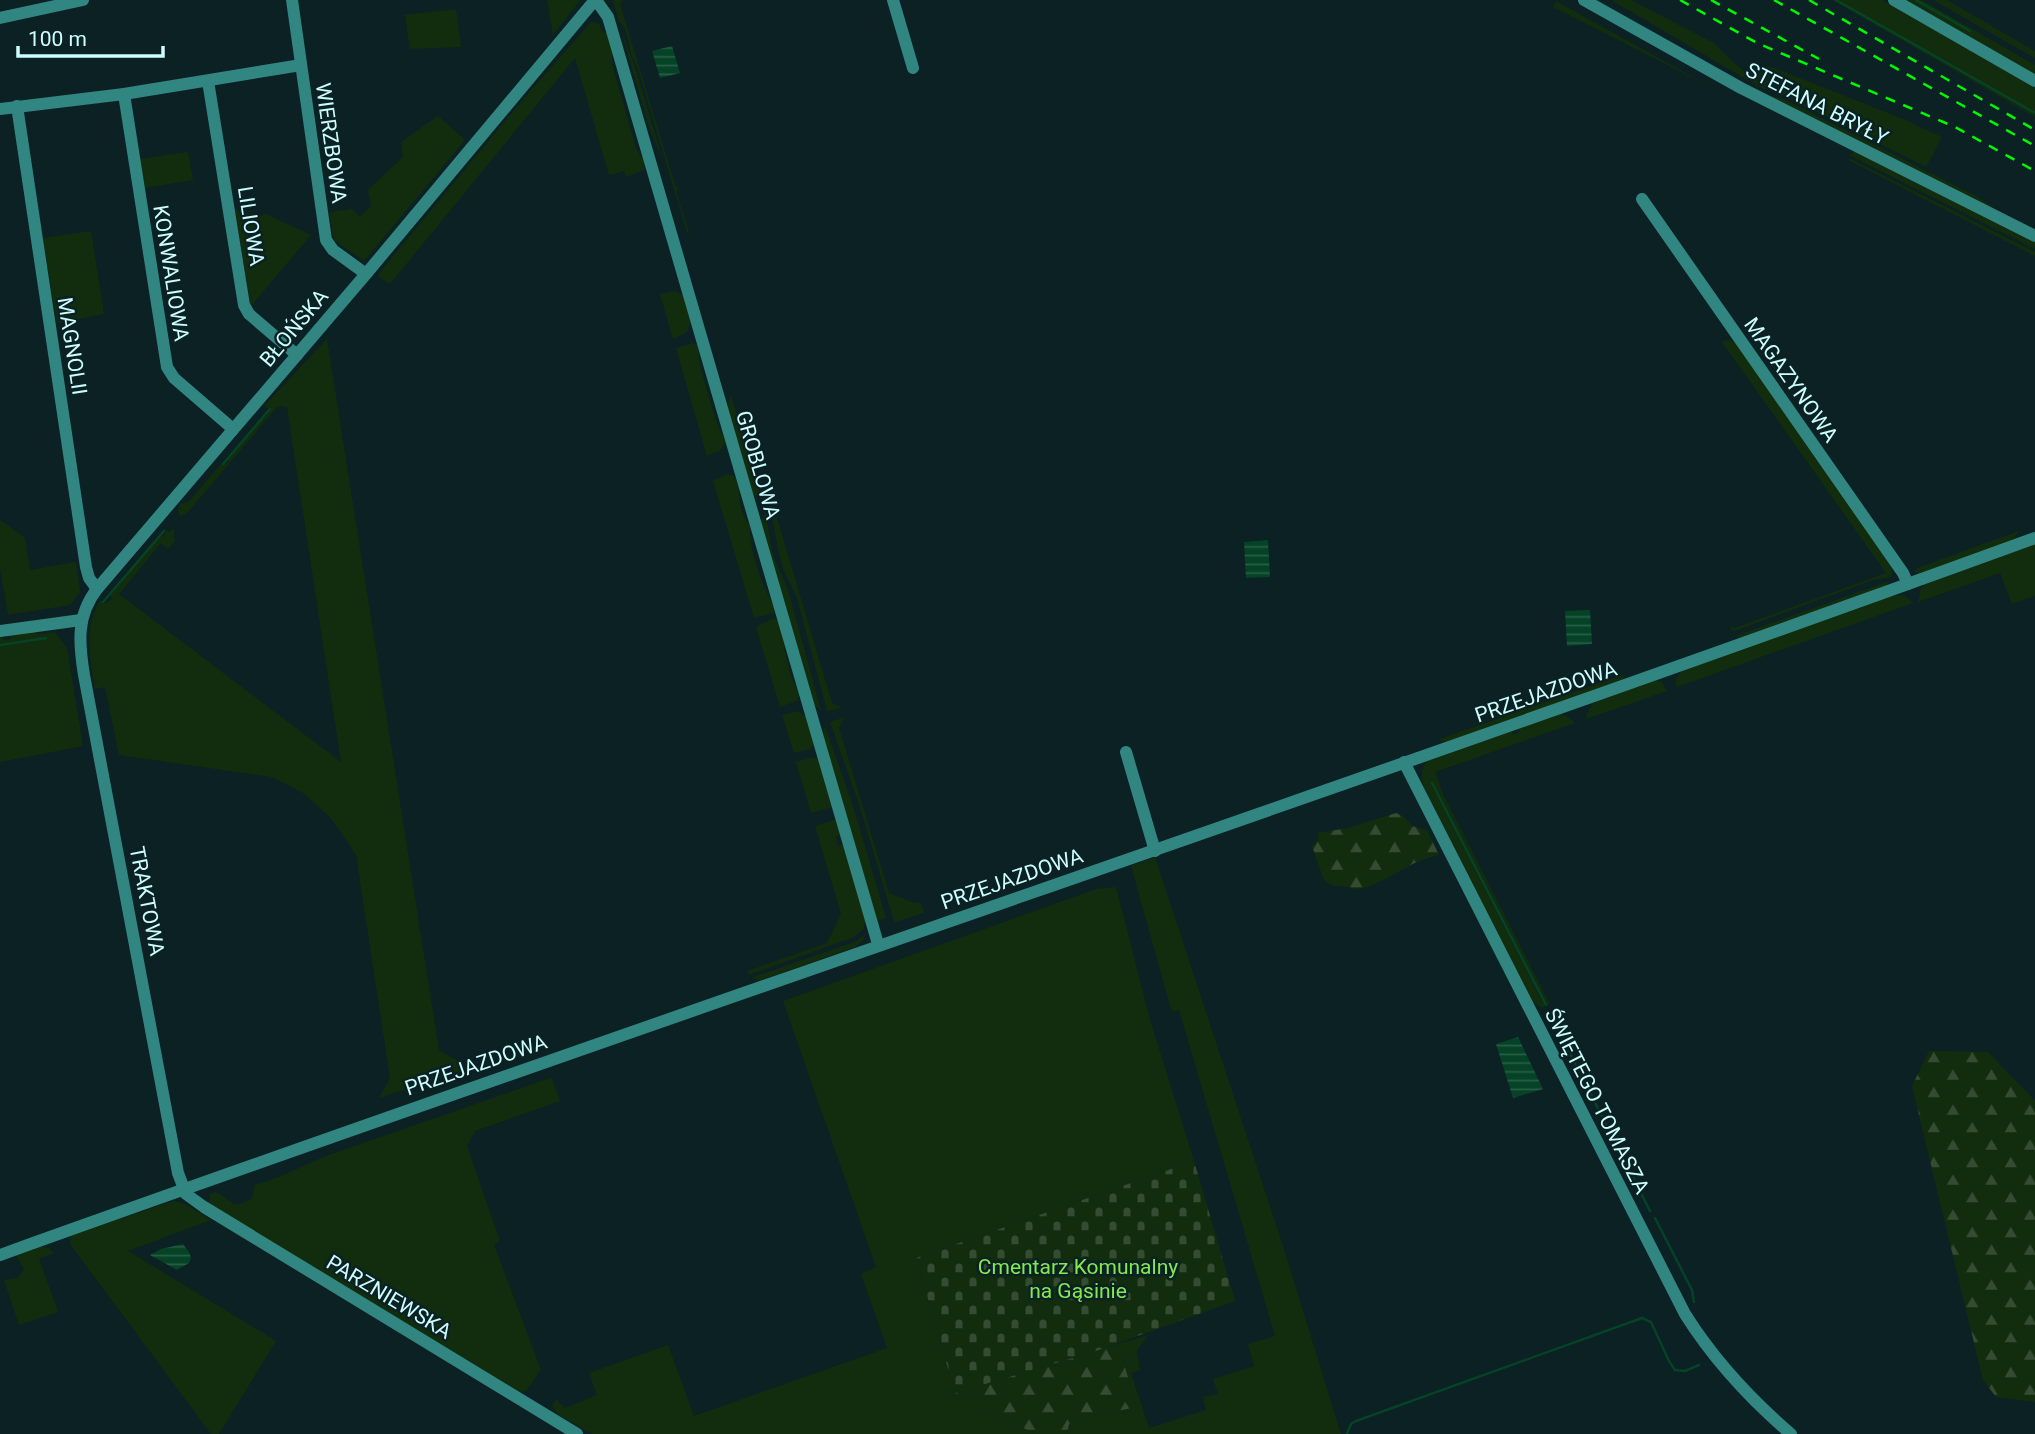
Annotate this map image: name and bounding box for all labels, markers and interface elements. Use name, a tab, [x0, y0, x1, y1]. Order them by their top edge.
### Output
scale bar	[18, 14, 163, 58]
text: 100 m	[28, 27, 87, 51]
street label: STEFANA BRYŁY	[1742, 58, 1893, 150]
street label: WIERZBOWA	[311, 81, 351, 205]
street label: LILIOWA	[233, 184, 269, 268]
street label: KONWALIOWA	[148, 203, 194, 343]
street label: BŁOŃSKA	[255, 284, 333, 371]
street label: MAGNOLII	[52, 295, 92, 397]
street label: MAGAZYNOWA	[1739, 313, 1843, 447]
street label: GROBLOWA	[731, 408, 785, 522]
street label: PRZEJAZDOWA	[1472, 656, 1620, 728]
street label: PRZEJAZDOWA	[938, 843, 1086, 915]
street label: TRAKTOWA	[125, 844, 169, 958]
street label: ŚWIĘTEGO TOMASZA	[1540, 1004, 1654, 1198]
street label: PRZEJAZDOWA	[402, 1029, 550, 1101]
street label: PARZNIEWSKA	[322, 1250, 456, 1344]
park label: Cmentarz Komunalny na Gąsinie	[978, 1255, 1178, 1303]

